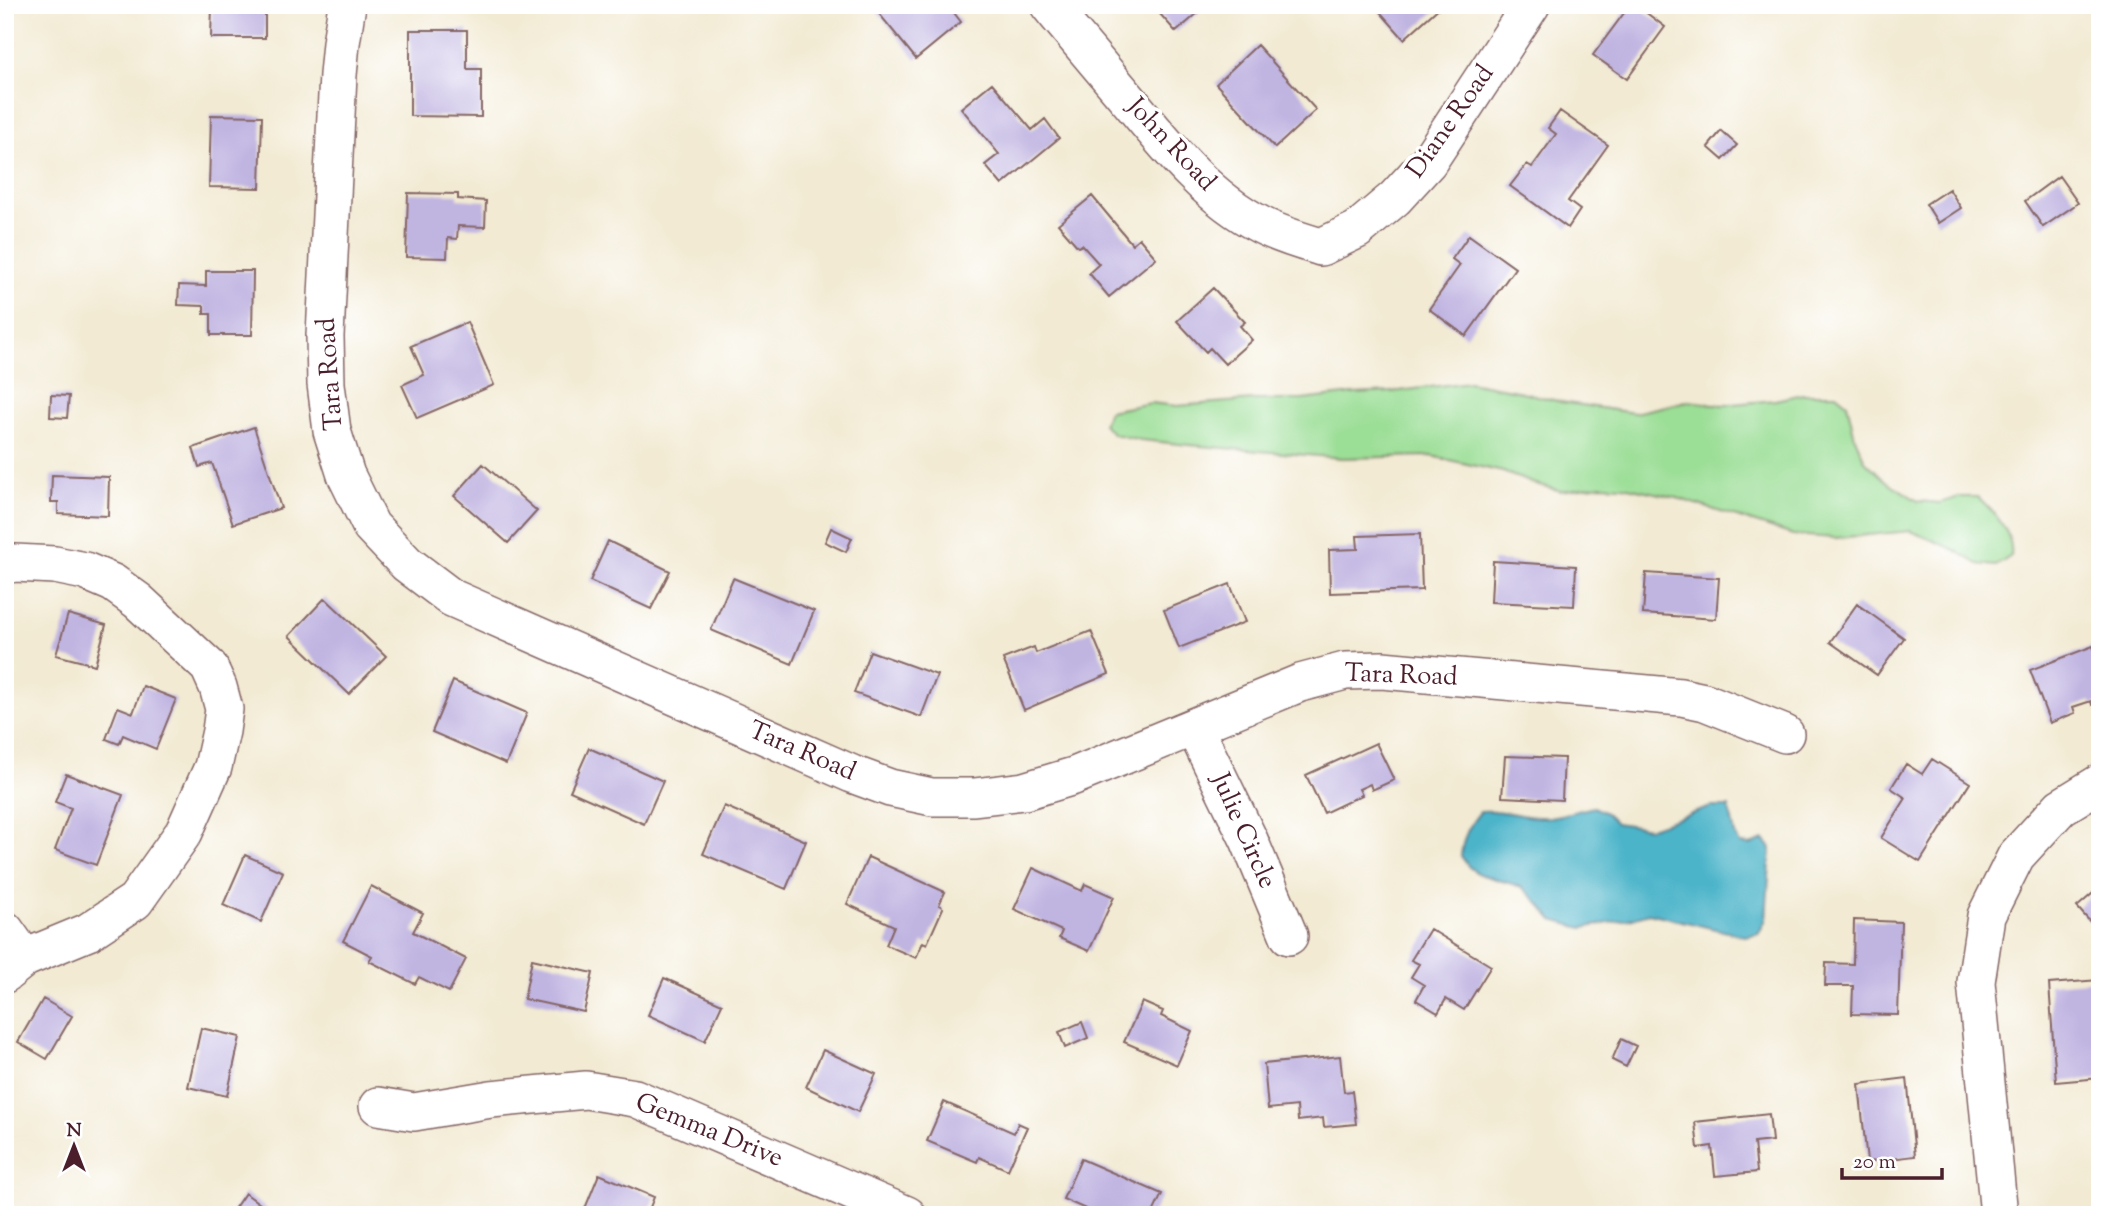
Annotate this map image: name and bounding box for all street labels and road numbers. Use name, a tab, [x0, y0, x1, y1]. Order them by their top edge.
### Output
street label: Diane Road	[1398, 57, 1504, 186]
street label: John Road	[1116, 88, 1224, 200]
street label: Tara Road	[309, 316, 353, 432]
street label: Tara Road	[1344, 656, 1459, 696]
street label: Tara Road	[743, 713, 862, 791]
street label: Julie Circle	[1200, 765, 1285, 895]
street label: Gemma Drive	[630, 1085, 788, 1177]

